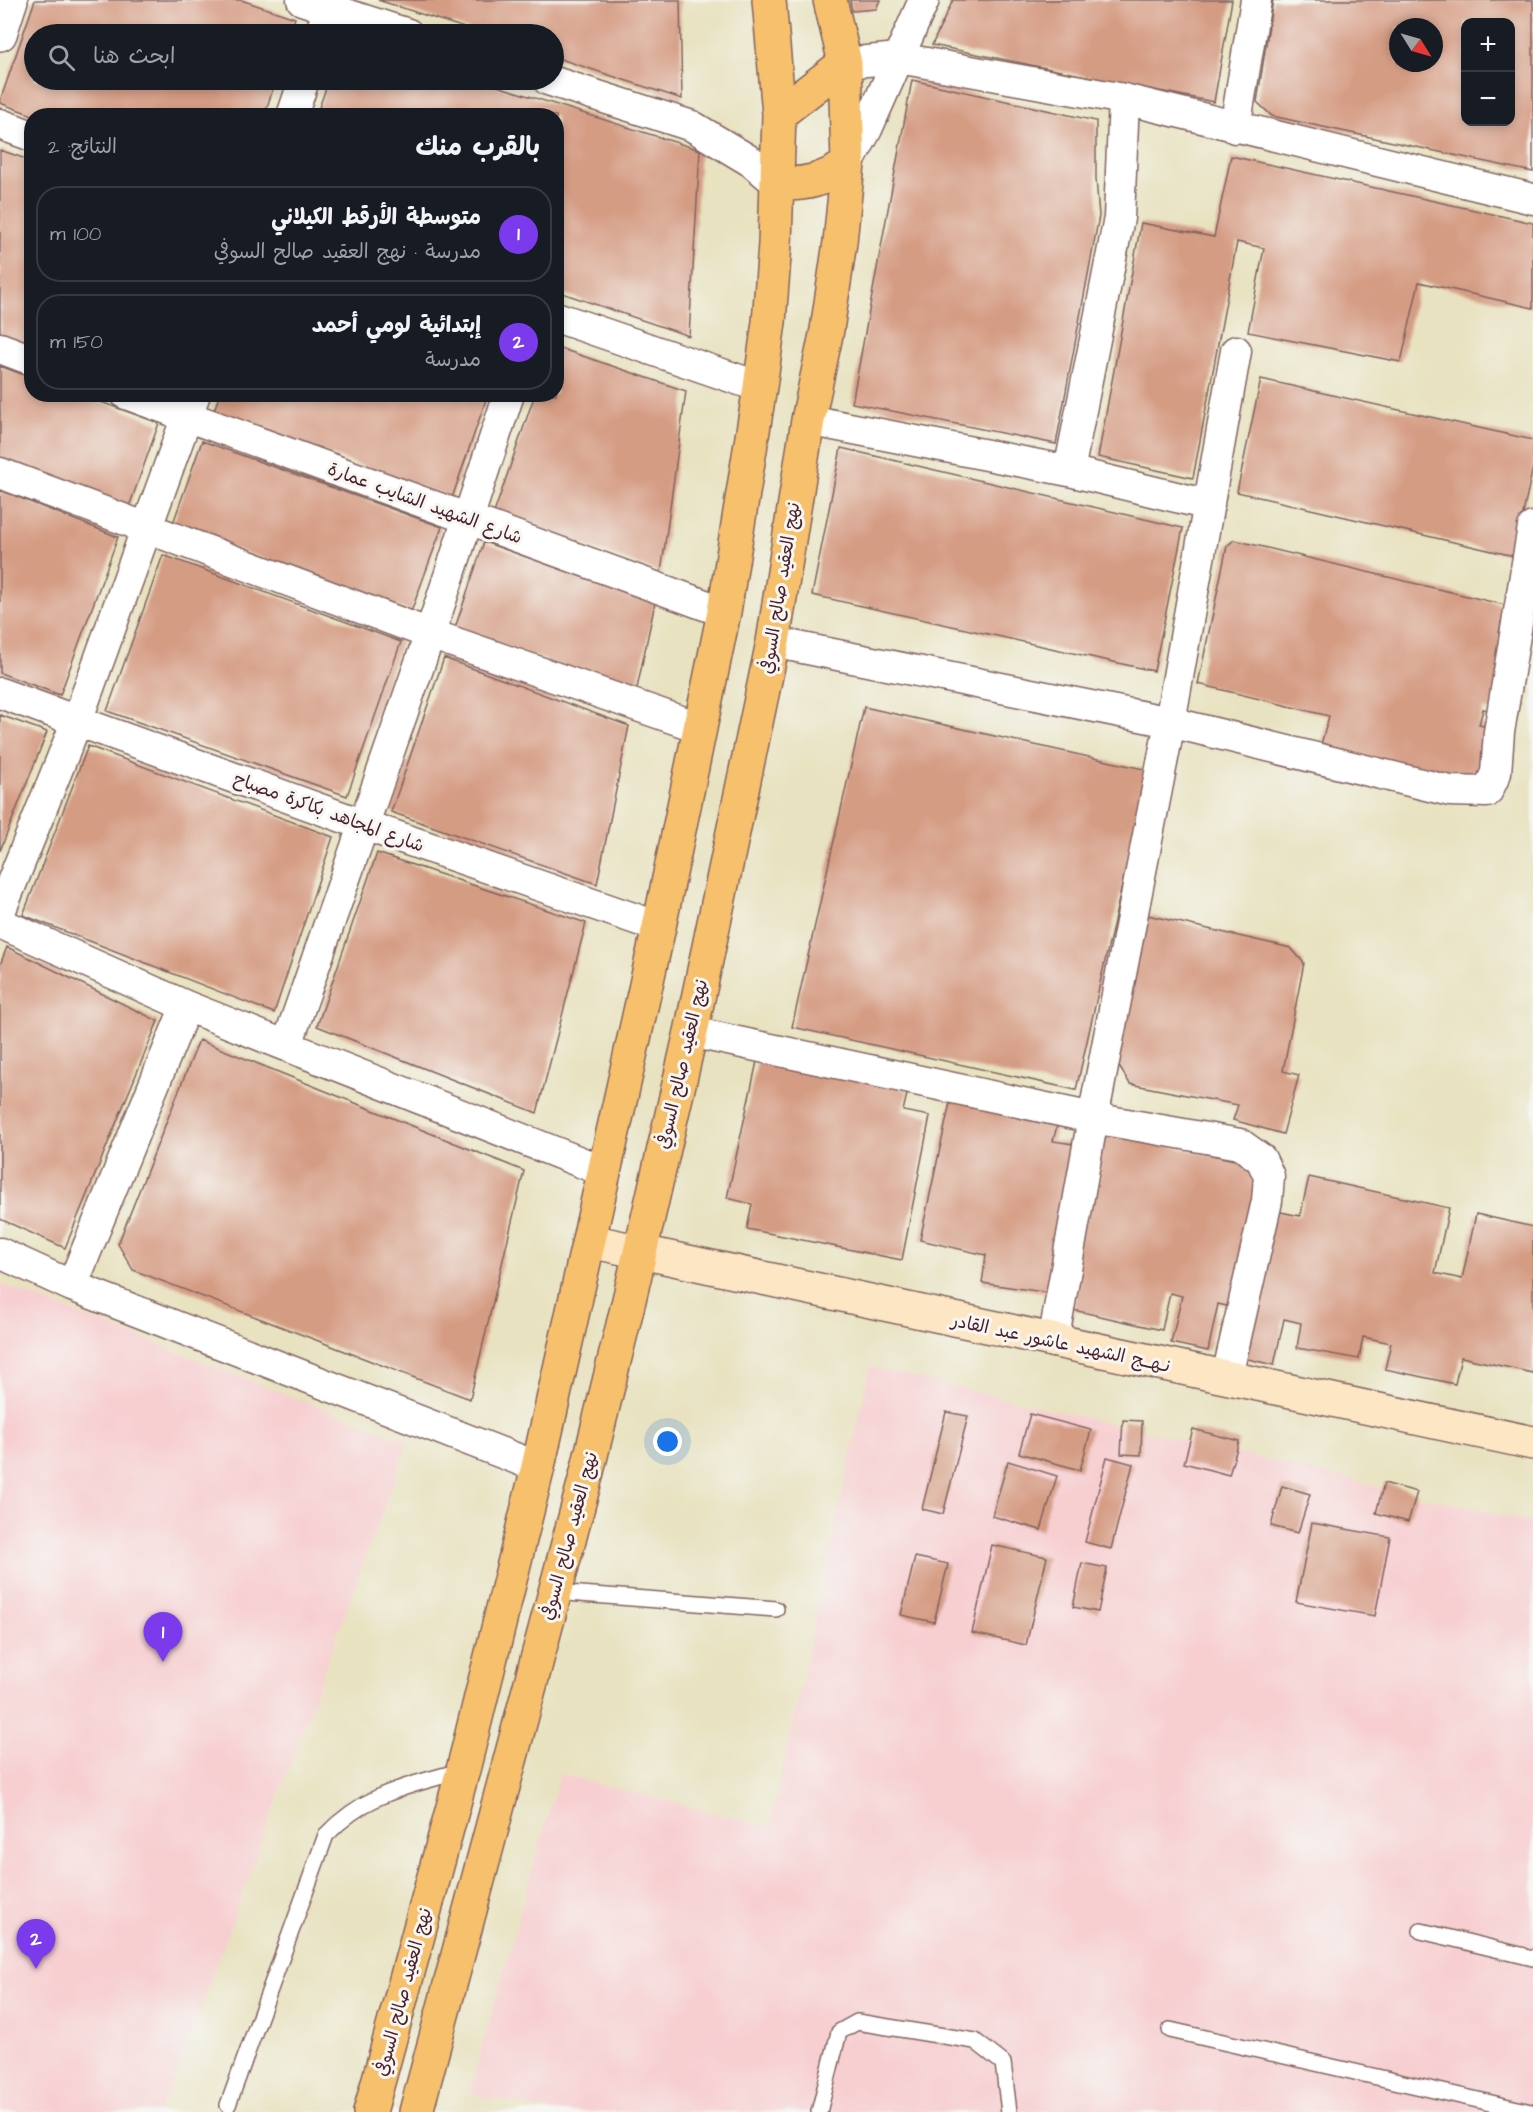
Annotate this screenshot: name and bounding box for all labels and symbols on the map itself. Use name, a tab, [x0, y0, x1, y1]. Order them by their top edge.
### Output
north arrow	[1389, 18, 1443, 72]
street label: شارع الشهيد الشايب عمارة	[324, 457, 526, 550]
street label: نهج العقيد صالح السوفي	[755, 500, 806, 676]
street label: شارع المجاهد بكاكرة مصباح	[230, 766, 427, 859]
street label: نهج العقيد صالح السوفي	[651, 977, 714, 1151]
street label: نـهــج الشهيد عاشور عبد القادر	[947, 1308, 1173, 1379]
your location	[653, 1427, 682, 1456]
street label: نهج العقيد صالح السوفي	[535, 1449, 604, 1623]
pin: 1	[144, 1612, 182, 1662]
street label: نهج العقيد صالح السوفي	[369, 1905, 438, 2079]
pin: 2	[16, 1920, 56, 1969]

